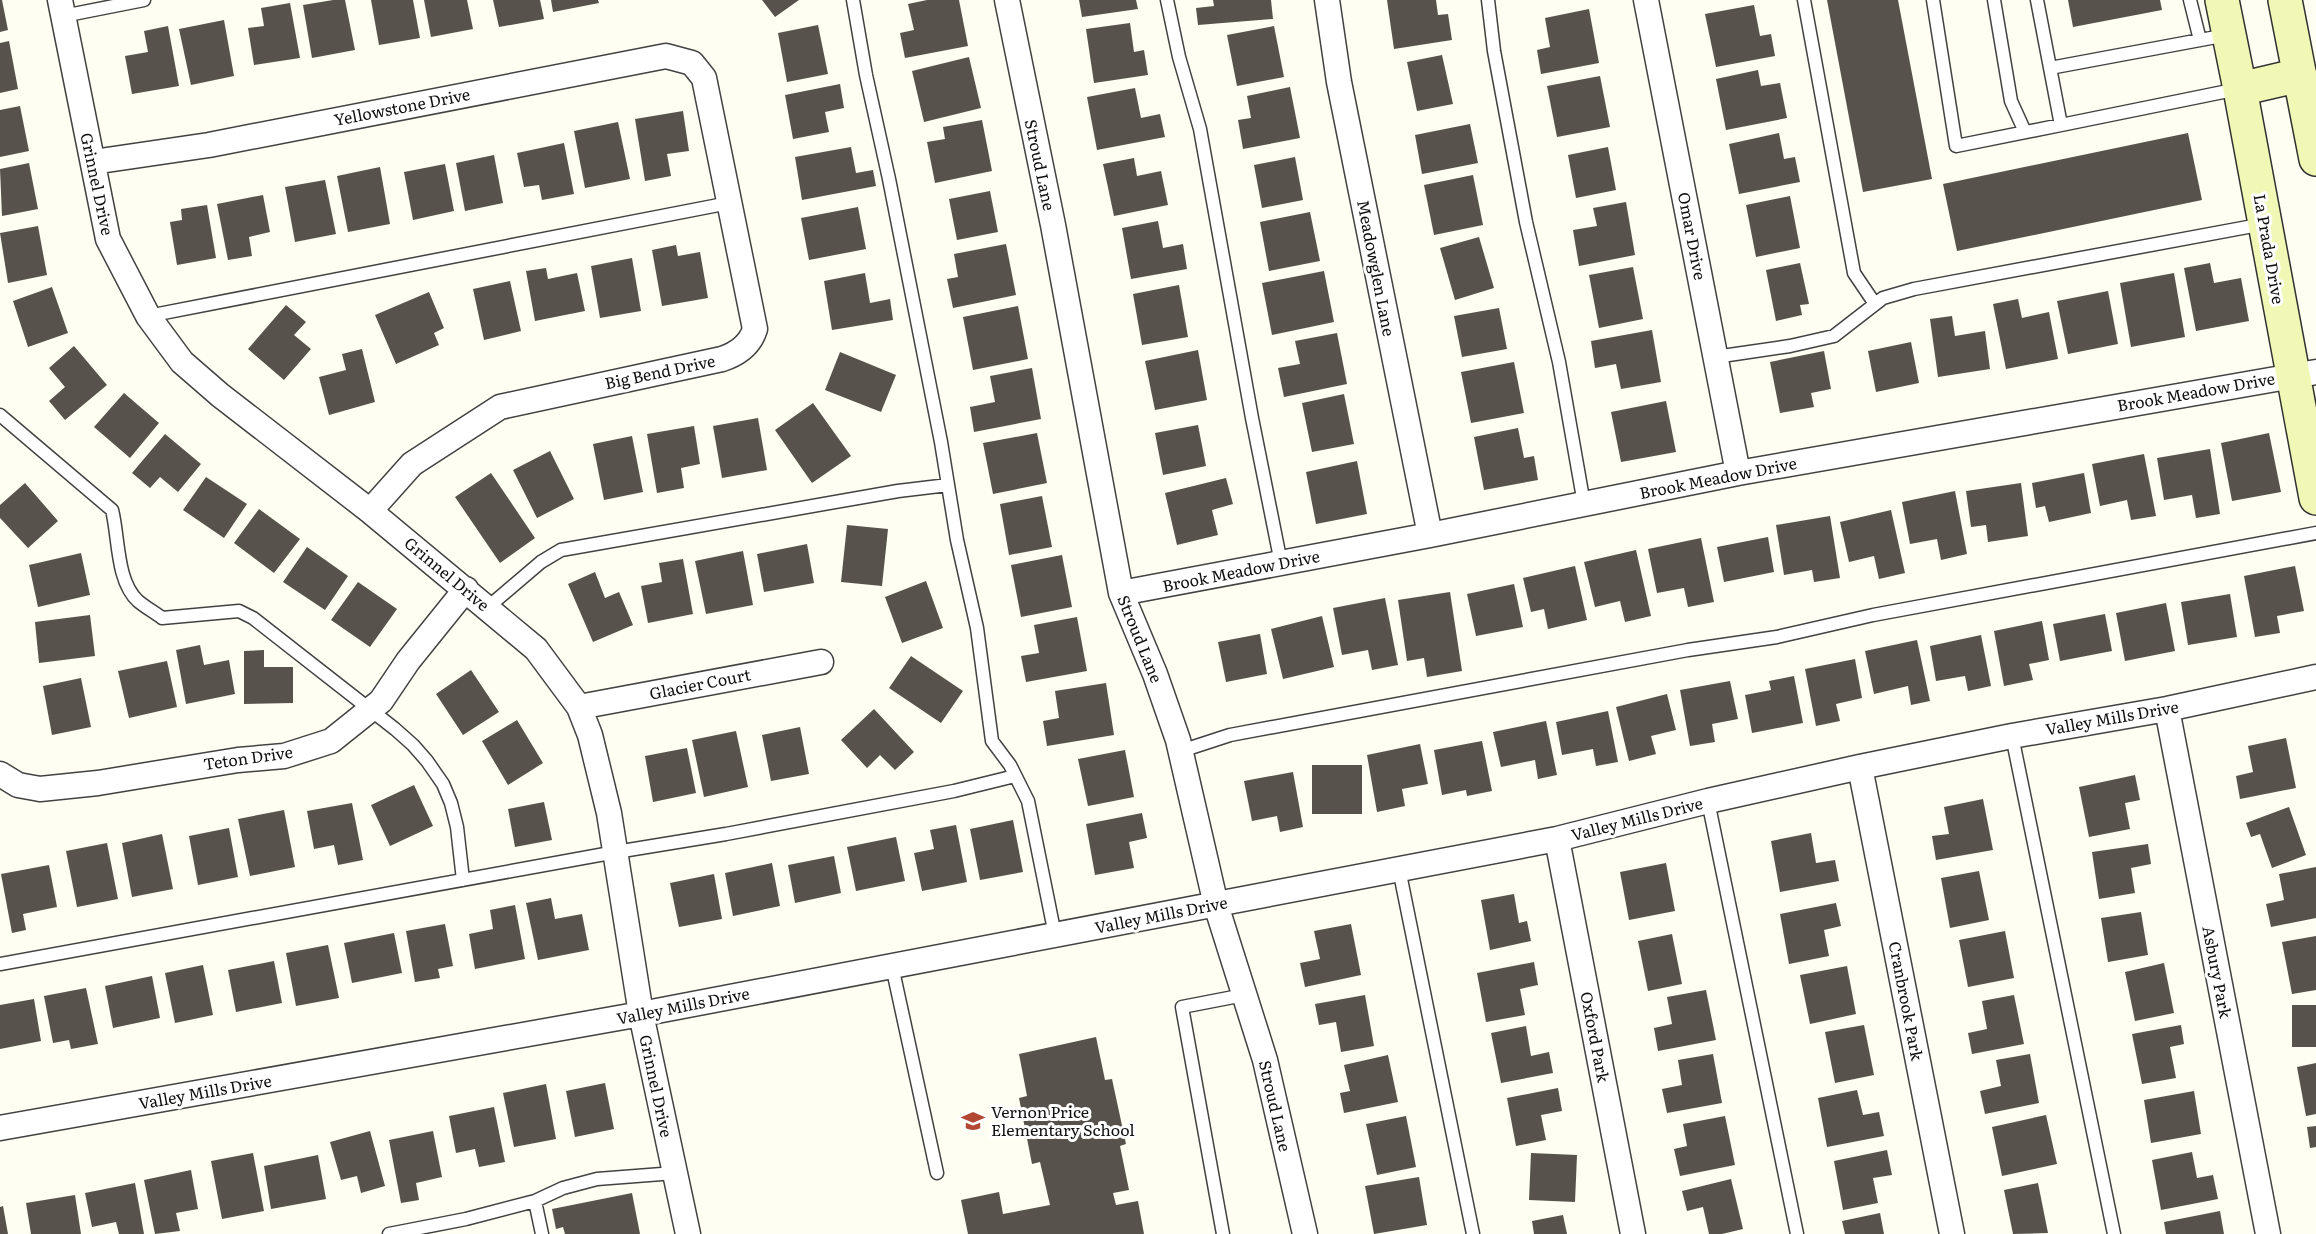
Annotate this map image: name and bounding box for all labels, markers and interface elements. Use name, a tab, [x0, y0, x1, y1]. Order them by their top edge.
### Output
street label: Yellowstone Drive	[332, 81, 472, 131]
street label: Stroud Lane	[1020, 117, 1062, 213]
street label: Grinnel Drive	[75, 130, 121, 237]
street label: Omar Drive	[1673, 190, 1713, 282]
street label: La Prada Drive	[2248, 192, 2291, 306]
street label: Meadowglen Lane	[1352, 198, 1402, 338]
street label: Big Bend Drive	[602, 348, 717, 394]
street label: Brook Meadow Drive	[2115, 365, 2277, 417]
street label: Brook Meadow Drive	[1637, 450, 1799, 504]
street label: Grinnel Drive	[400, 530, 495, 616]
street label: Brook Meadow Drive	[1160, 543, 1322, 597]
street label: Stroud Lane	[1112, 591, 1169, 686]
street label: Glacier Court	[647, 661, 753, 705]
street label: Valley Mills Drive	[2043, 693, 2180, 741]
street label: Teton Drive	[202, 739, 294, 775]
street label: Valley Mills Drive	[1568, 790, 1705, 846]
street label: Valley Mills Drive	[1092, 889, 1229, 939]
street label: Asbury Park	[2197, 924, 2239, 1020]
street label: Cranbrook Park	[1884, 939, 1930, 1063]
street label: Valley Mills Drive	[614, 980, 751, 1030]
street label: Oxford Park	[1575, 989, 1617, 1084]
street label: Grinnel Drive	[634, 1032, 680, 1139]
street label: Stroud Lane	[1254, 1058, 1298, 1154]
street label: Valley Mills Drive	[136, 1067, 273, 1115]
place label: Vernon Price Elementary School	[991, 1099, 1135, 1141]
school or university icon: Vernon Price Elementary School	[960, 1108, 986, 1134]

